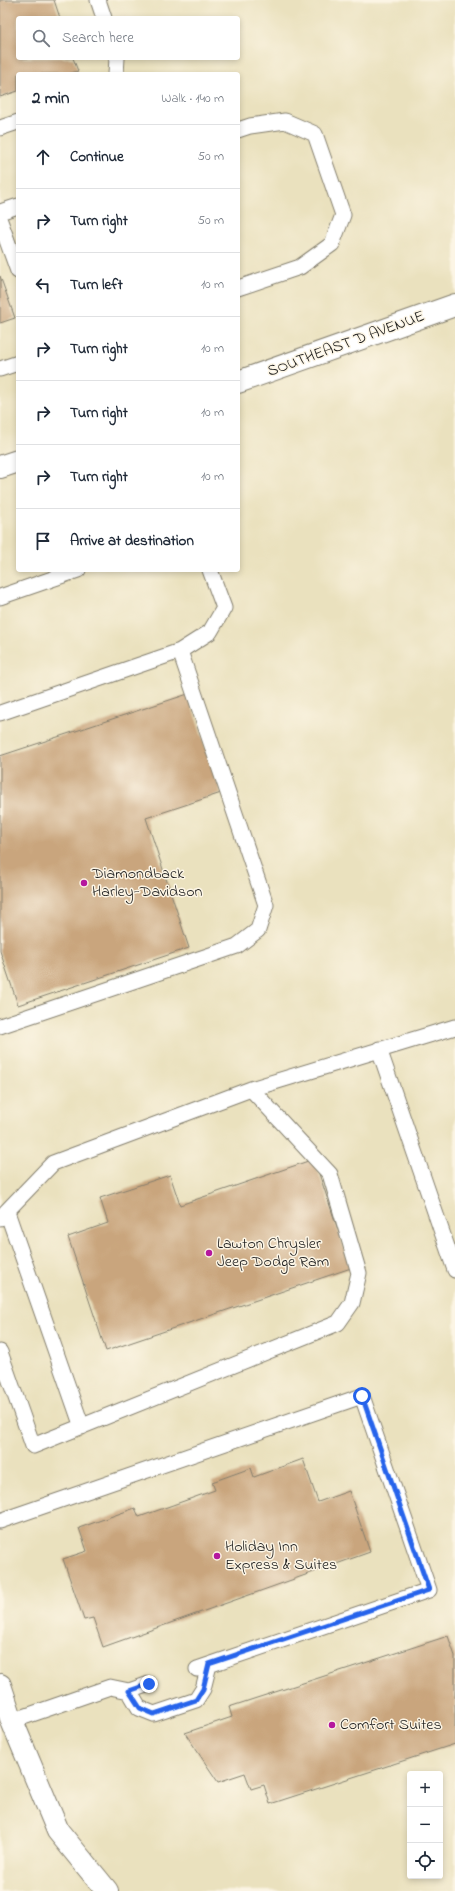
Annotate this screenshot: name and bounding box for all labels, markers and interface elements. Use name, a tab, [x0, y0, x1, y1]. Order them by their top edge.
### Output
search box	[16, 16, 240, 60]
icon: search	[30, 27, 52, 49]
text: Search here	[62, 27, 134, 49]
text: 2 min	[32, 86, 69, 111]
text: Walk · 140 m	[161, 89, 224, 108]
icon: ahead	[32, 146, 54, 168]
text: Continue	[70, 146, 124, 168]
text: 50 m	[198, 147, 224, 166]
icon: right	[32, 210, 54, 232]
text: Turn right	[70, 210, 128, 232]
text: 50 m	[198, 211, 224, 230]
icon: left	[32, 274, 54, 296]
text: Turn left	[70, 274, 123, 296]
text: 10 m	[201, 275, 224, 294]
street label: SOUTHEAST D AVENUE	[264, 304, 428, 384]
icon: right	[32, 338, 54, 360]
text: Turn right	[70, 338, 128, 360]
text: 10 m	[201, 339, 224, 358]
icon: right	[32, 402, 54, 424]
text: Turn right	[70, 402, 128, 424]
text: 10 m	[201, 403, 224, 422]
icon: right	[32, 466, 54, 488]
text: Turn right	[70, 466, 128, 488]
text: 10 m	[201, 467, 224, 486]
icon: arrive	[32, 530, 54, 552]
text: Arrive at destination	[70, 530, 194, 552]
place label: Diamondback Harley-Davidson	[91, 862, 203, 904]
marker: Diamondback Harley-Davidson	[79, 878, 89, 888]
place label: Lawton Chrysler Jeep Dodge Ram	[217, 1232, 329, 1274]
marker: Lawton Chrysler Jeep Dodge Ram	[204, 1248, 214, 1258]
route start	[353, 1387, 371, 1405]
place label: Holiday Inn Express & Suites	[225, 1535, 337, 1577]
marker: Holiday Inn Express & Suites	[212, 1551, 222, 1561]
route end	[140, 1675, 158, 1693]
place label: Comfort Suites	[340, 1713, 442, 1737]
marker: Comfort Suites	[327, 1720, 337, 1730]
map controls	[407, 1771, 443, 1879]
button: +	[407, 1771, 443, 1807]
button: −	[407, 1807, 443, 1843]
button: locate	[407, 1843, 443, 1879]

